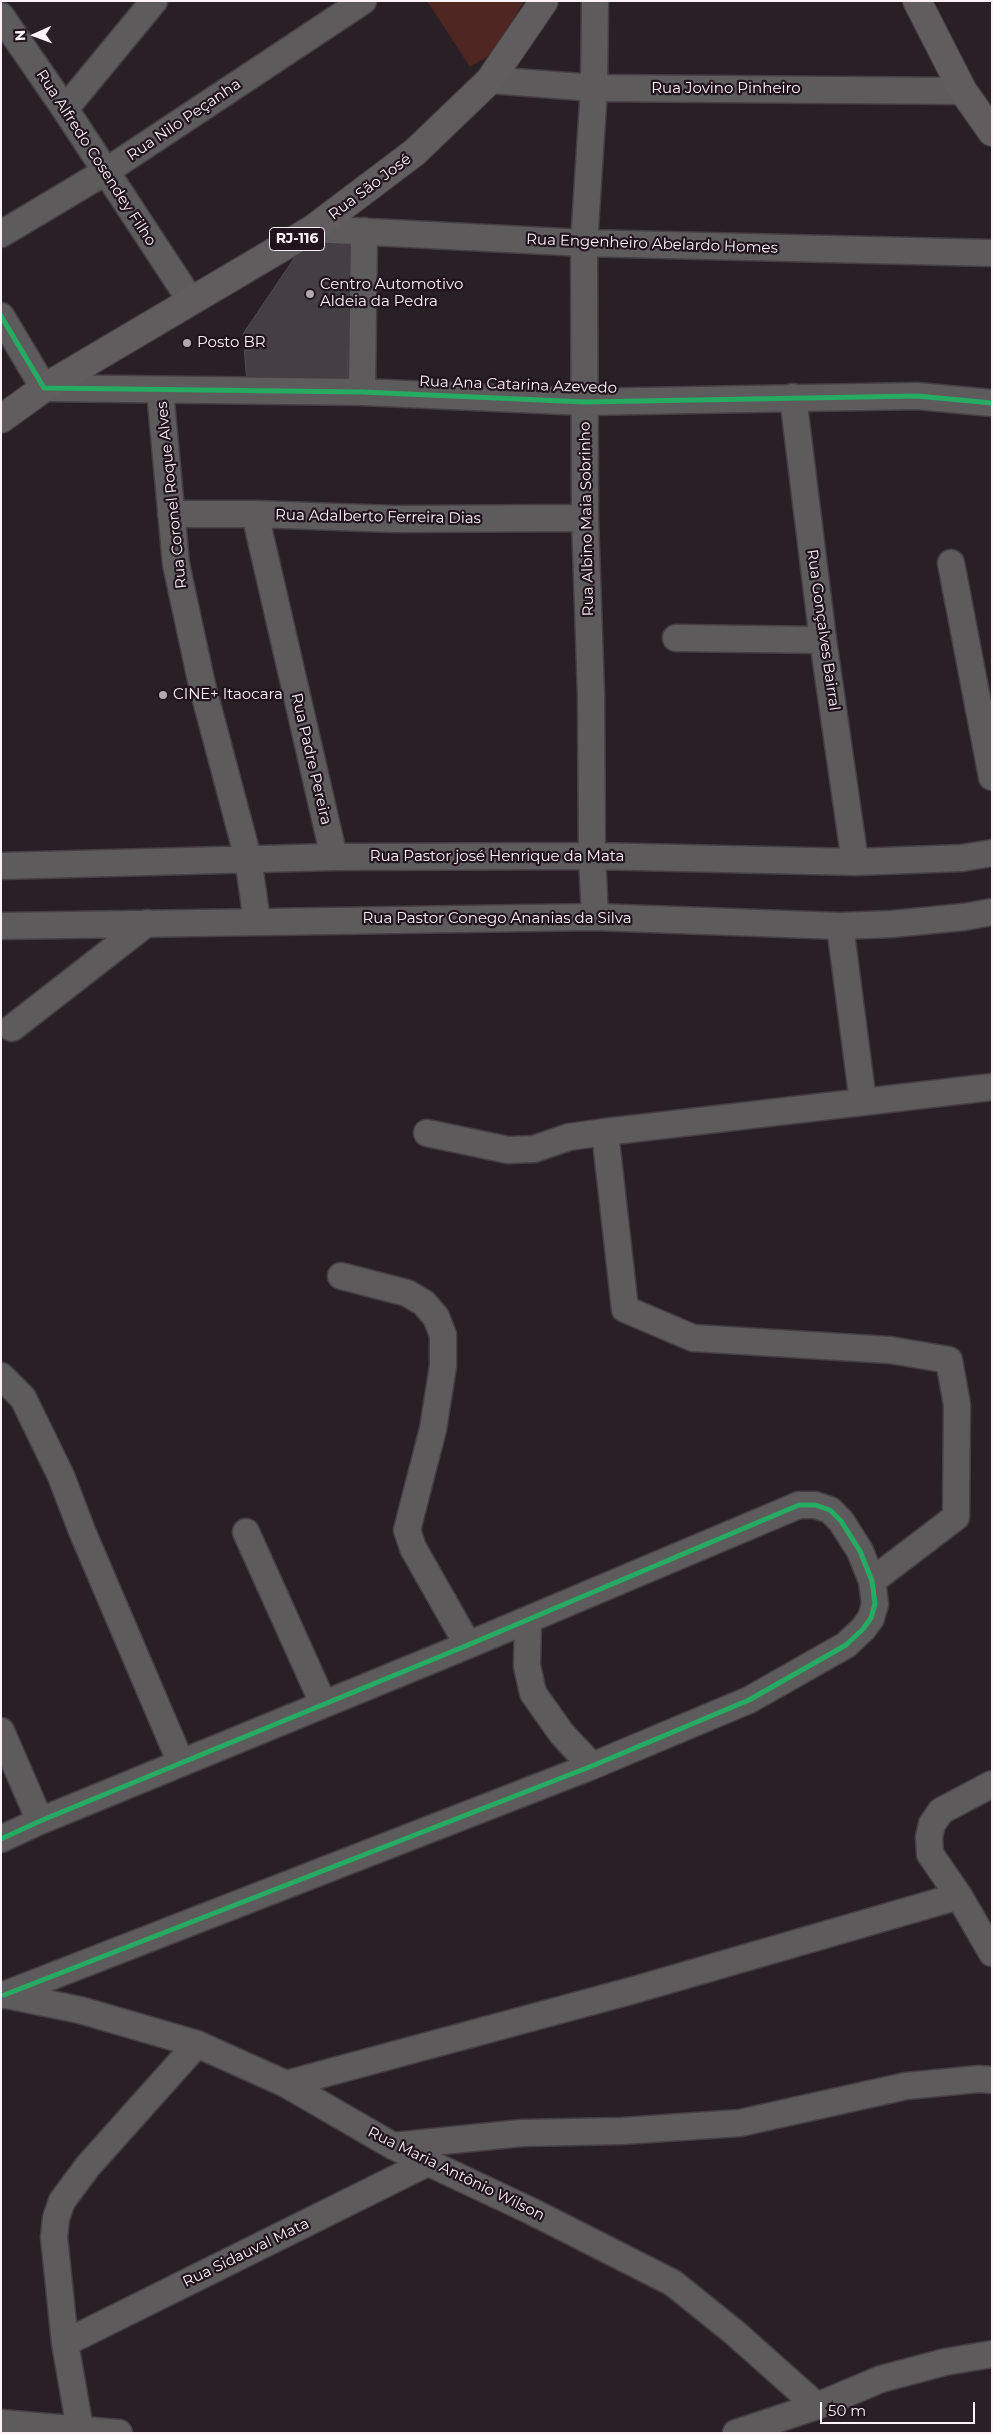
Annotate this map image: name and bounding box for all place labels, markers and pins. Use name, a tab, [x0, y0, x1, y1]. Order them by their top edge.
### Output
place label: Centro Automotivo Aldeia da Pedra	[320, 276, 463, 311]
marker: Centro Automotivo Aldeia da Pedra	[304, 288, 316, 300]
place label: Posto BR	[197, 334, 266, 352]
marker: Posto BR	[181, 337, 193, 349]
place label: CINE+ Itaocara	[173, 686, 283, 704]
marker: CINE+ Itaocara	[157, 689, 169, 701]

